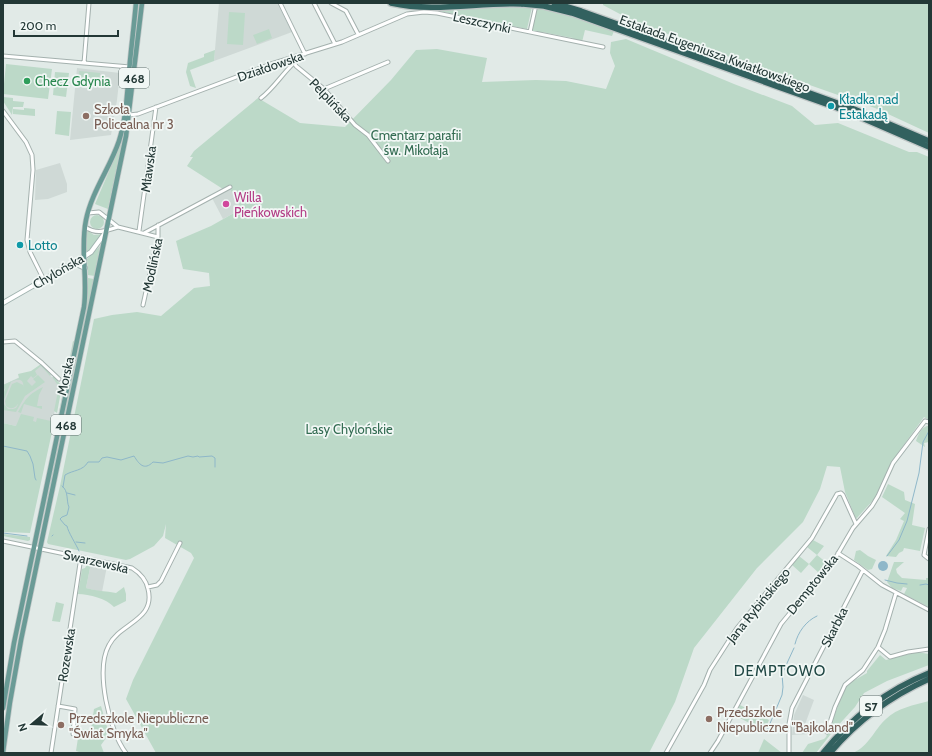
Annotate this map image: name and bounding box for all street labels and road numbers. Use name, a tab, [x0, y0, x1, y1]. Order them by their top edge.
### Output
street label: Leszczynki	[452, 8, 512, 36]
street label: Estakada Eugeniusza Kwiatkowskiego	[618, 11, 812, 95]
street label: Działdowska	[235, 47, 306, 85]
road number: 468	[119, 68, 149, 88]
street label: Pelplińska	[306, 75, 356, 126]
street label: Mławska	[137, 144, 159, 193]
street label: Modlińska	[138, 236, 166, 294]
street label: Chylońska	[30, 250, 87, 292]
street label: Morska	[53, 355, 77, 397]
road number: 468	[51, 415, 81, 435]
street label: Swarzewska	[62, 546, 131, 576]
street label: Demptowska	[783, 550, 842, 617]
street label: Jana Rybińskiego	[722, 564, 793, 646]
street label: Skarbka	[817, 604, 851, 650]
street label: Rozewska	[54, 626, 78, 683]
road number: S7	[860, 696, 882, 716]

